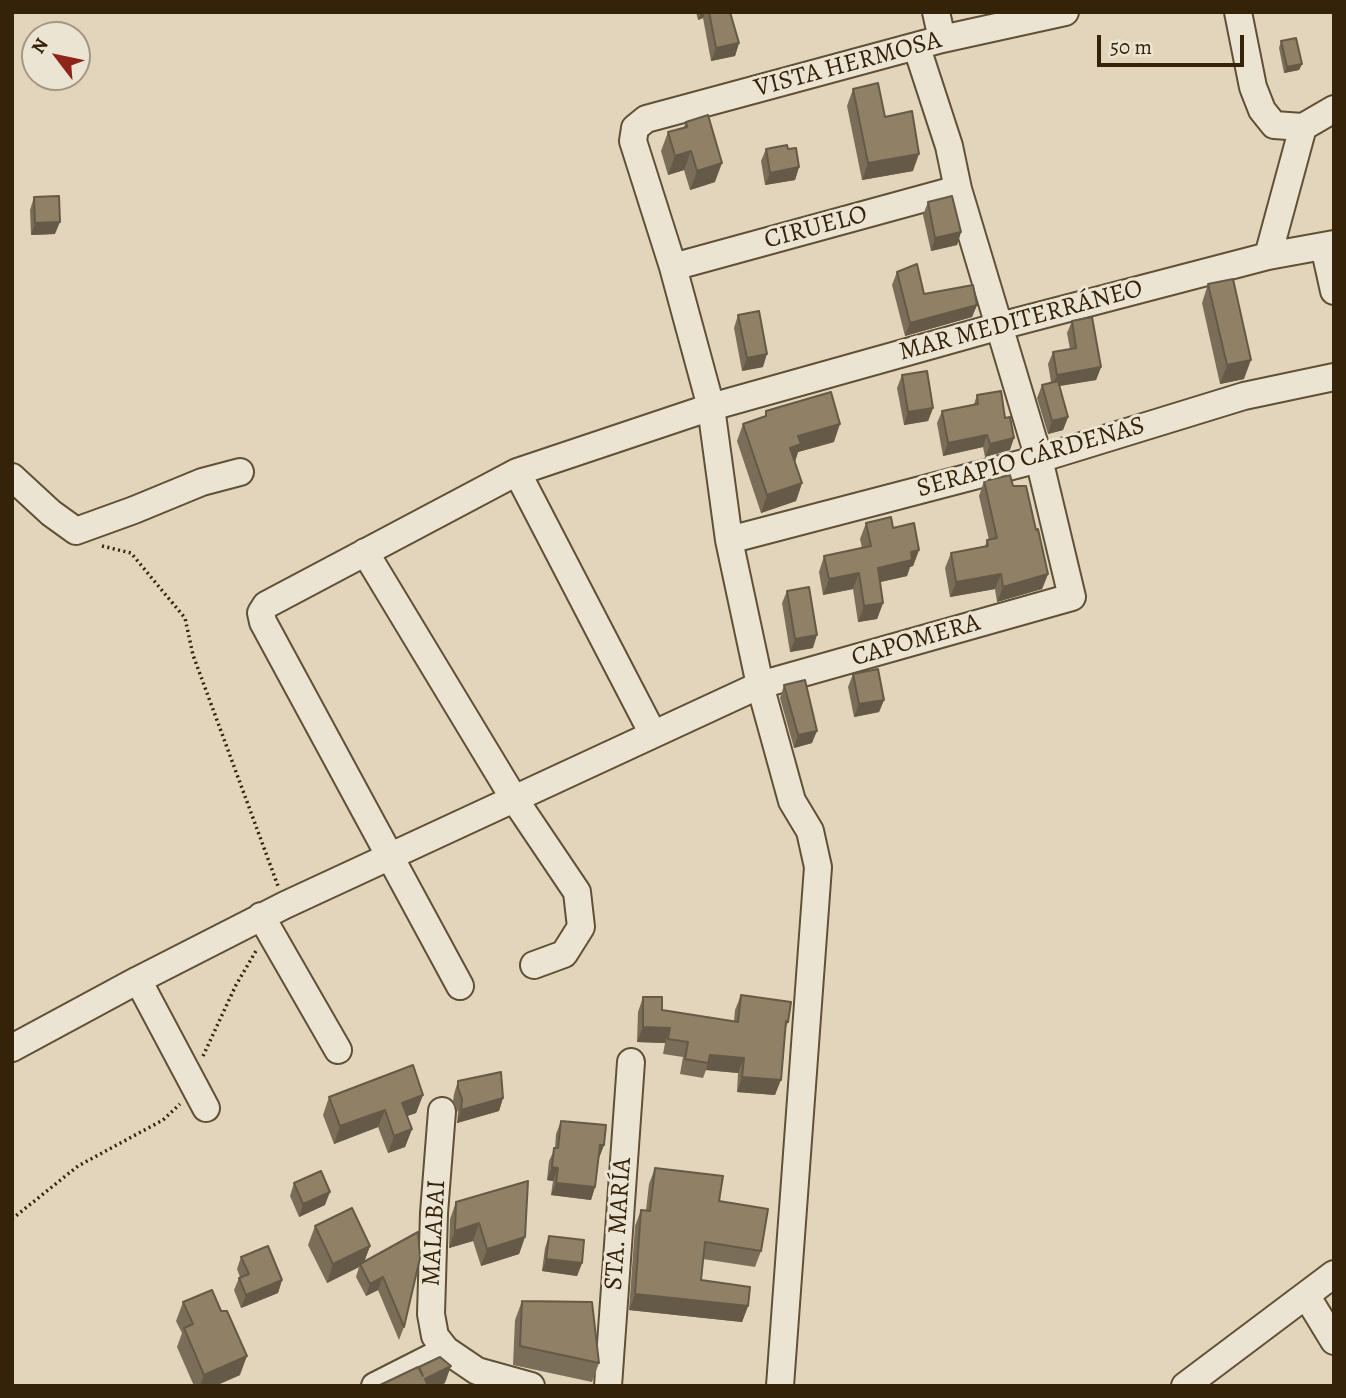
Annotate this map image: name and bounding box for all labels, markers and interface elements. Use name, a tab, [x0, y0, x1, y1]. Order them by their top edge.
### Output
north arrow	[21, 21, 91, 91]
scale bar	[1101, 21, 1248, 65]
street label: VISTA HERMOSA	[751, 25, 945, 105]
text: N	[25, 33, 55, 59]
text: 50 m	[1110, 33, 1152, 61]
street label: CIRUELO	[761, 199, 871, 257]
street label: MAR MEDITERRÁNEO	[896, 273, 1146, 369]
street label: SERAPIO CÁRDENAS	[914, 411, 1148, 505]
street label: CAPOMERA	[848, 608, 984, 674]
street label: STA. MARÍA	[599, 1157, 639, 1291]
street label: MALABAI	[417, 1179, 453, 1287]

